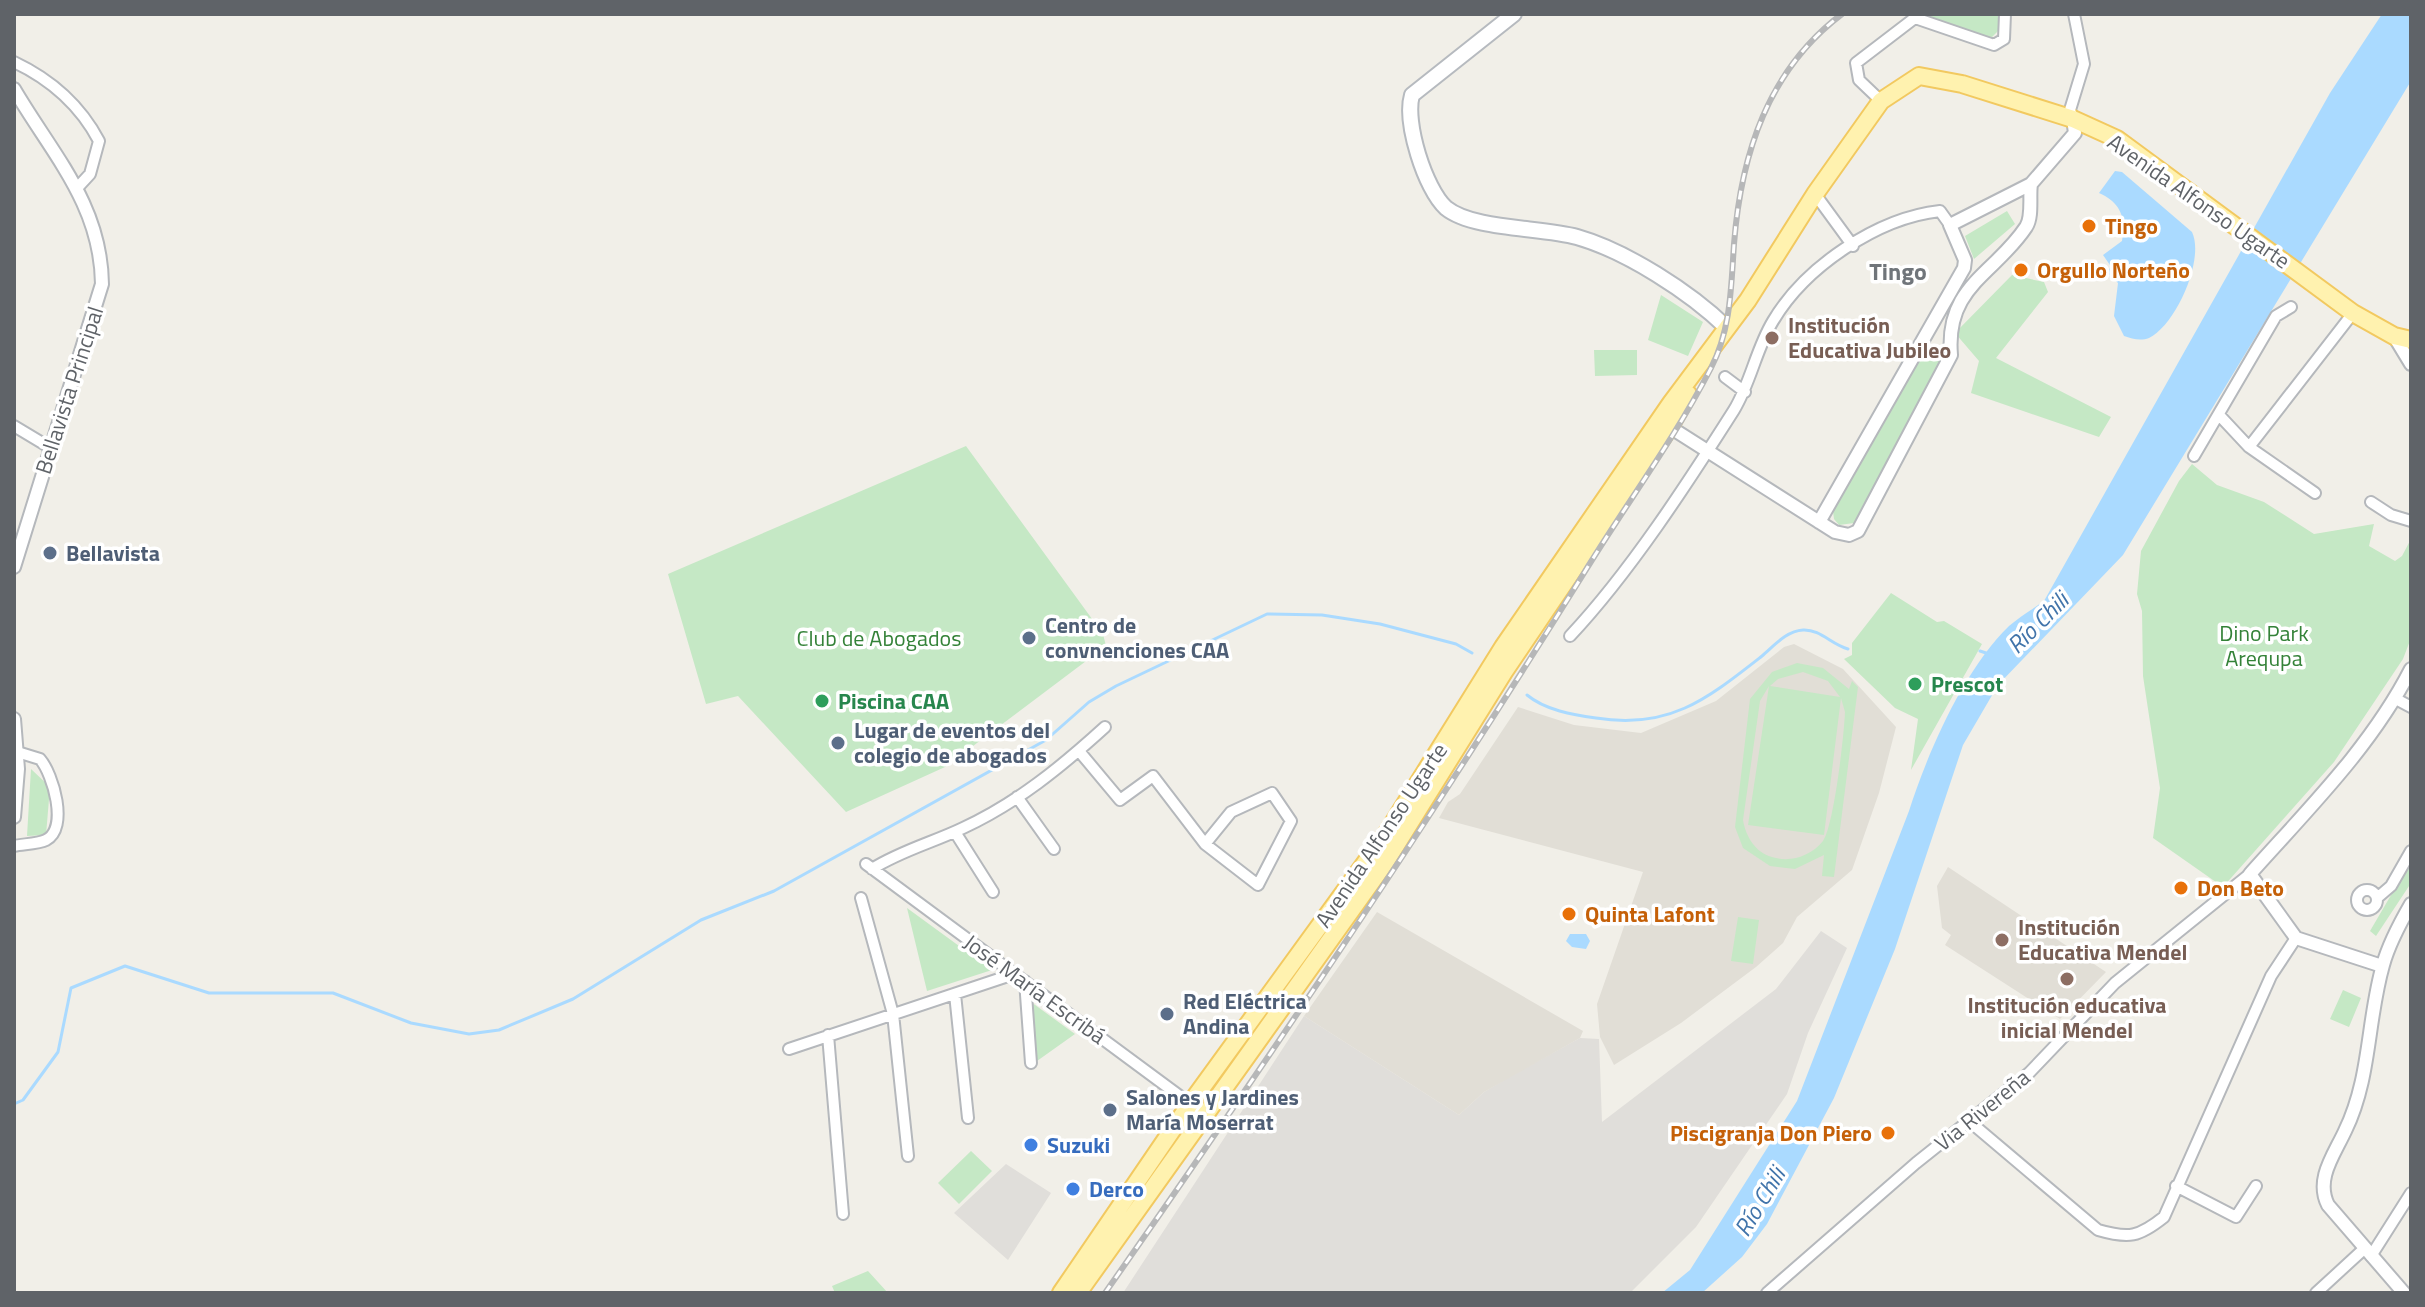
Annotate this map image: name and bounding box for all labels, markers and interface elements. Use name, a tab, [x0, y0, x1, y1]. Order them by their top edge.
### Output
street label: Avenida Alfonso Ugarte	[2101, 125, 2297, 277]
place label: Tingo	[2105, 209, 2158, 243]
marker: Tingo	[2080, 217, 2098, 235]
district label: Tingo	[1869, 253, 1927, 289]
place label: Orgullo Norteño	[2037, 253, 2190, 287]
marker: Orgullo Norteño	[2012, 261, 2030, 279]
street label: Bellavista Principal	[26, 302, 112, 478]
place label: Institución Educativa Jubileo	[1788, 308, 1951, 367]
marker: Institución Educativa Jubileo	[1763, 329, 1781, 347]
place label: Bellavista	[66, 536, 160, 570]
marker: Bellavista	[41, 544, 59, 562]
water label: Río Chili	[1998, 581, 2079, 661]
place label: Centro de convnenciones CAA	[1045, 608, 1229, 667]
park label: Dino Park Arequpa	[2219, 616, 2309, 675]
park label: Club de Abogados	[797, 621, 961, 655]
marker: Centro de convnenciones CAA	[1020, 629, 1038, 647]
place label: Prescot	[1931, 667, 2003, 701]
marker: Prescot	[1906, 675, 1924, 693]
place label: Piscina CAA	[838, 684, 949, 718]
marker: Piscina CAA	[813, 692, 831, 710]
place label: Lugar de eventos del colegio de abogados	[854, 713, 1050, 772]
marker: Lugar de eventos del colegio de abogados	[829, 734, 847, 752]
street label: Avenida Alfonso Ugarte	[1306, 736, 1456, 934]
place label: Don Beto	[2197, 871, 2284, 905]
marker: Don Beto	[2172, 879, 2190, 897]
place label: Quinta Lafont	[1585, 897, 1715, 931]
marker: Quinta Lafont	[1560, 905, 1578, 923]
place label: Institución Educativa Mendel	[2018, 910, 2187, 969]
street label: José María Escribá	[957, 926, 1113, 1052]
marker: Institución Educativa Mendel	[1993, 931, 2011, 949]
marker: Institución educativa inicial Mendel	[2058, 970, 2076, 988]
place label: Red Eléctrica Andina	[1183, 984, 1307, 1043]
place label: Institución educativa inicial Mendel	[1967, 988, 2167, 1047]
marker: Red Eléctrica Andina	[1158, 1005, 1176, 1023]
street label: Via Rivereña	[1927, 1061, 2037, 1159]
place label: Salones y Jardines María Moserrat	[1126, 1080, 1299, 1139]
marker: Salones y Jardines María Moserrat	[1101, 1101, 1119, 1119]
place label: Piscigranja Don Piero	[1670, 1116, 1872, 1150]
marker: Piscigranja Don Piero	[1879, 1124, 1897, 1142]
place label: Suzuki	[1047, 1128, 1110, 1162]
marker: Suzuki	[1022, 1136, 1040, 1154]
water label: Río Chili	[1724, 1158, 1795, 1243]
place label: Derco	[1089, 1172, 1144, 1206]
marker: Derco	[1064, 1180, 1082, 1198]

